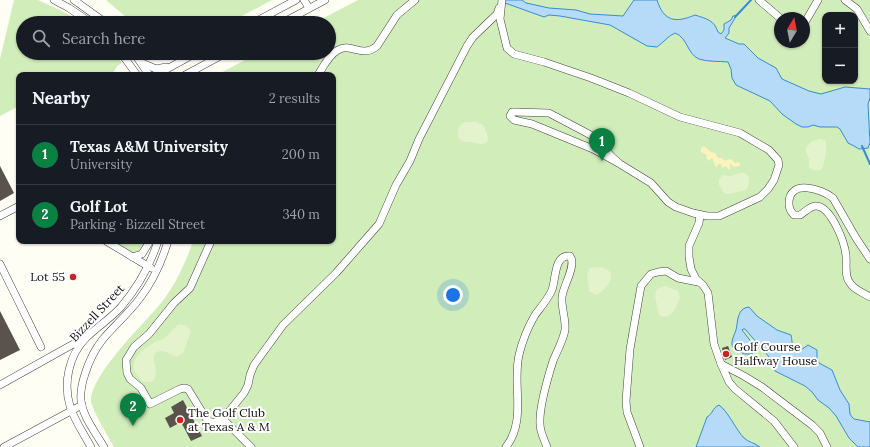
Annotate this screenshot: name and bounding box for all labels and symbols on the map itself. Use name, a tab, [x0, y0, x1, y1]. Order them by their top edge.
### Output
north arrow	[774, 12, 810, 48]
pin: 1	[589, 128, 615, 161]
place label: Lot 55	[30, 269, 65, 284]
marker: Lot 55	[68, 272, 78, 282]
street label: Bizzell Street	[66, 281, 127, 344]
your location	[443, 285, 463, 305]
place label: Golf Course Halfway House	[734, 339, 818, 368]
marker: Golf Course Halfway House	[721, 349, 731, 359]
pin: 2	[120, 393, 146, 426]
place label: The Golf Club at Texas A & M	[188, 405, 270, 434]
marker: The Golf Club at Texas A & M	[175, 415, 185, 425]

